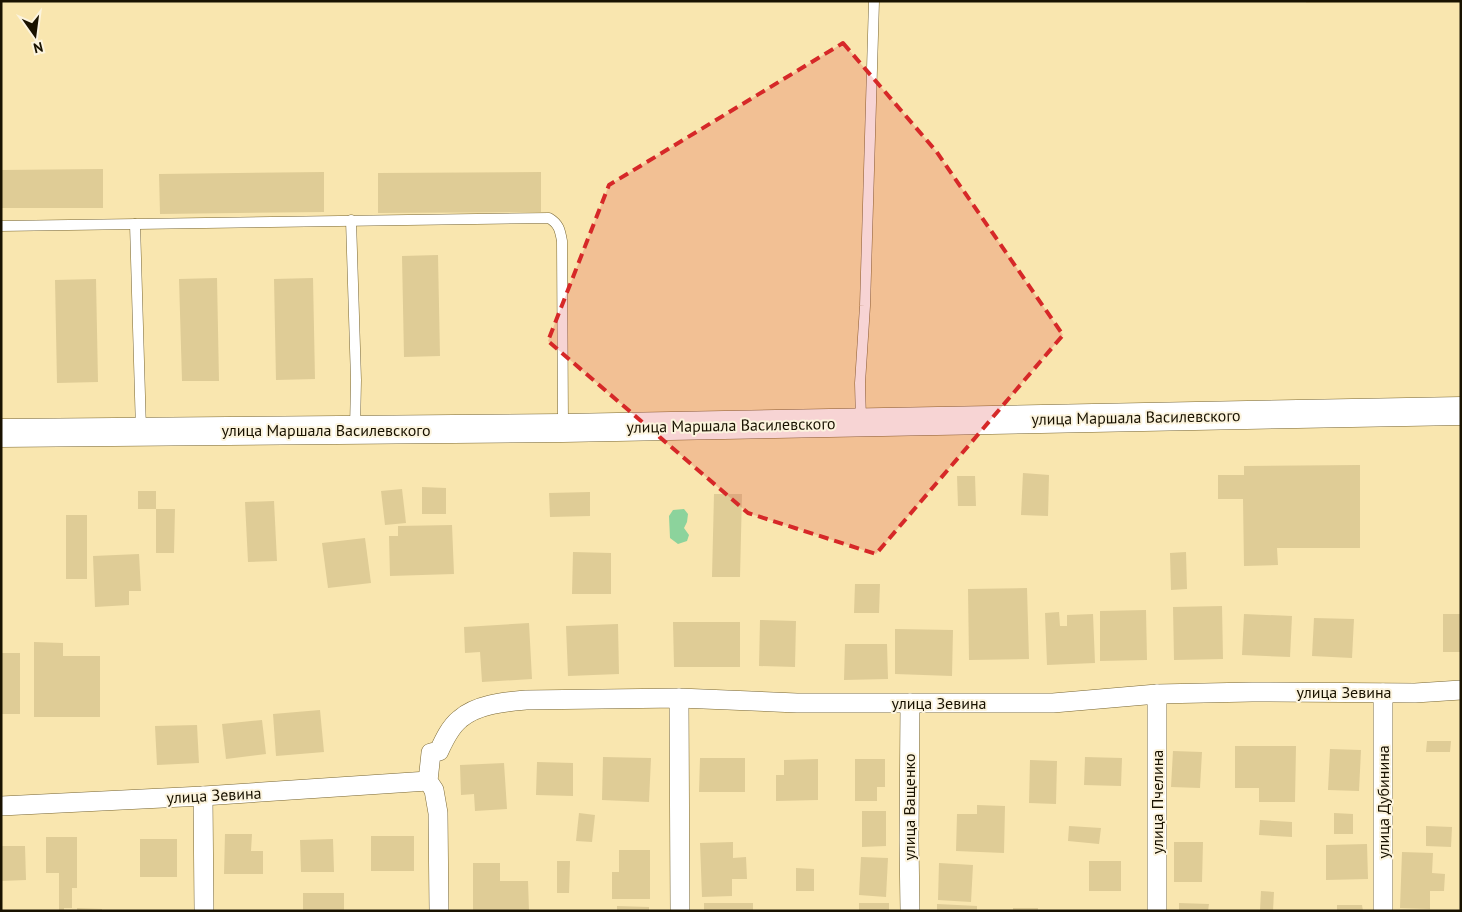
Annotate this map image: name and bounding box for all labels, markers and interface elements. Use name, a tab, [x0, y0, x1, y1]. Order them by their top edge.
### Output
north arrow	[10, 10, 60, 60]
text: N	[32, 38, 45, 57]
street label: улица Маршала Василевского	[1031, 405, 1241, 429]
street label: улица Маршала Василевского	[626, 413, 836, 437]
street label: улица Маршала Василевского	[221, 420, 431, 440]
street label: улица Зевина	[1296, 682, 1392, 702]
street label: улица Зевина	[891, 693, 987, 713]
street label: улица Дубинина	[1373, 745, 1393, 859]
street label: улица Пчелина	[1147, 750, 1167, 854]
street label: улица Ващенко	[899, 753, 919, 861]
street label: улица Зевина	[166, 783, 262, 807]

